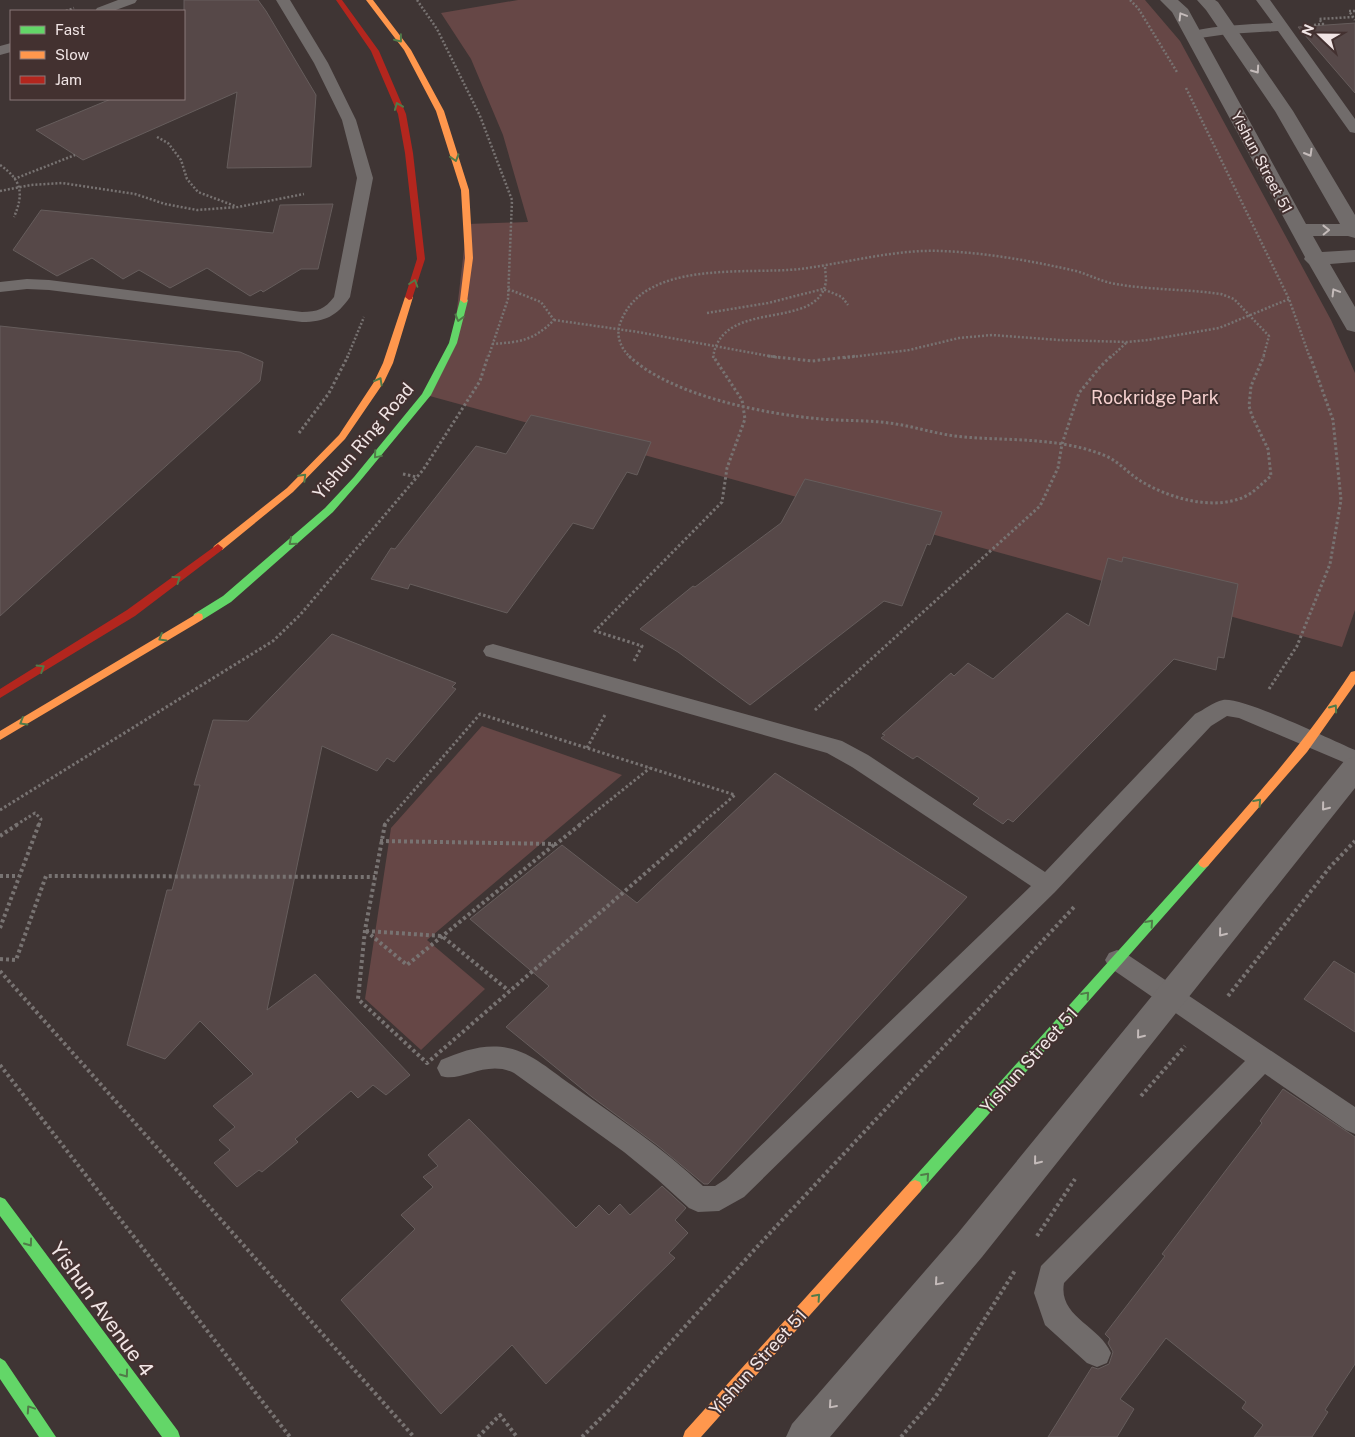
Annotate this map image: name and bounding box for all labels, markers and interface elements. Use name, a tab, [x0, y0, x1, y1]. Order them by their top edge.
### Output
legend	[10, 10, 185, 100]
north arrow	[1295, 10, 1345, 60]
one-way arrow	[1179, 13, 1189, 22]
text: Fast	[55, 21, 85, 38]
text: N	[1298, 22, 1317, 38]
one-way arrow	[393, 33, 401, 42]
text: Slow	[55, 46, 90, 63]
one-way arrow	[1250, 65, 1259, 74]
text: Jam	[55, 71, 82, 88]
one-way arrow	[394, 102, 405, 111]
street label: Yishun Street 51	[1228, 108, 1296, 216]
one-way arrow	[1302, 148, 1312, 157]
one-way arrow	[450, 153, 460, 161]
one-way arrow	[1322, 225, 1330, 235]
one-way arrow	[408, 279, 418, 288]
one-way arrow	[1331, 288, 1341, 297]
one-way arrow	[455, 313, 465, 321]
one-way arrow	[373, 378, 383, 387]
street label: Yishun Ring Road	[308, 379, 418, 503]
park label: Rockridge Park	[1091, 387, 1219, 408]
one-way arrow	[373, 450, 382, 459]
one-way arrow	[297, 473, 306, 482]
one-way arrow	[289, 536, 298, 545]
one-way arrow	[171, 576, 181, 585]
one-way arrow	[158, 632, 167, 642]
one-way arrow	[36, 665, 45, 675]
one-way arrow	[1328, 704, 1337, 714]
one-way arrow	[19, 715, 28, 725]
one-way arrow	[1252, 799, 1261, 808]
one-way arrow	[1321, 801, 1330, 810]
one-way arrow	[1144, 920, 1153, 929]
one-way arrow	[1219, 927, 1228, 936]
one-way arrow	[1080, 992, 1089, 1001]
street label: Yishun Street 51	[976, 1003, 1082, 1117]
one-way arrow	[1136, 1029, 1145, 1038]
one-way arrow	[1035, 1155, 1043, 1164]
one-way arrow	[920, 1172, 929, 1181]
one-way arrow	[23, 1237, 32, 1247]
street label: Yishun Avenue 4	[45, 1237, 159, 1381]
one-way arrow	[935, 1276, 944, 1285]
one-way arrow	[811, 1293, 820, 1302]
street label: Yishun Street 51	[705, 1305, 811, 1419]
one-way arrow	[120, 1368, 128, 1377]
one-way arrow	[830, 1399, 838, 1408]
one-way arrow	[27, 1406, 36, 1415]

